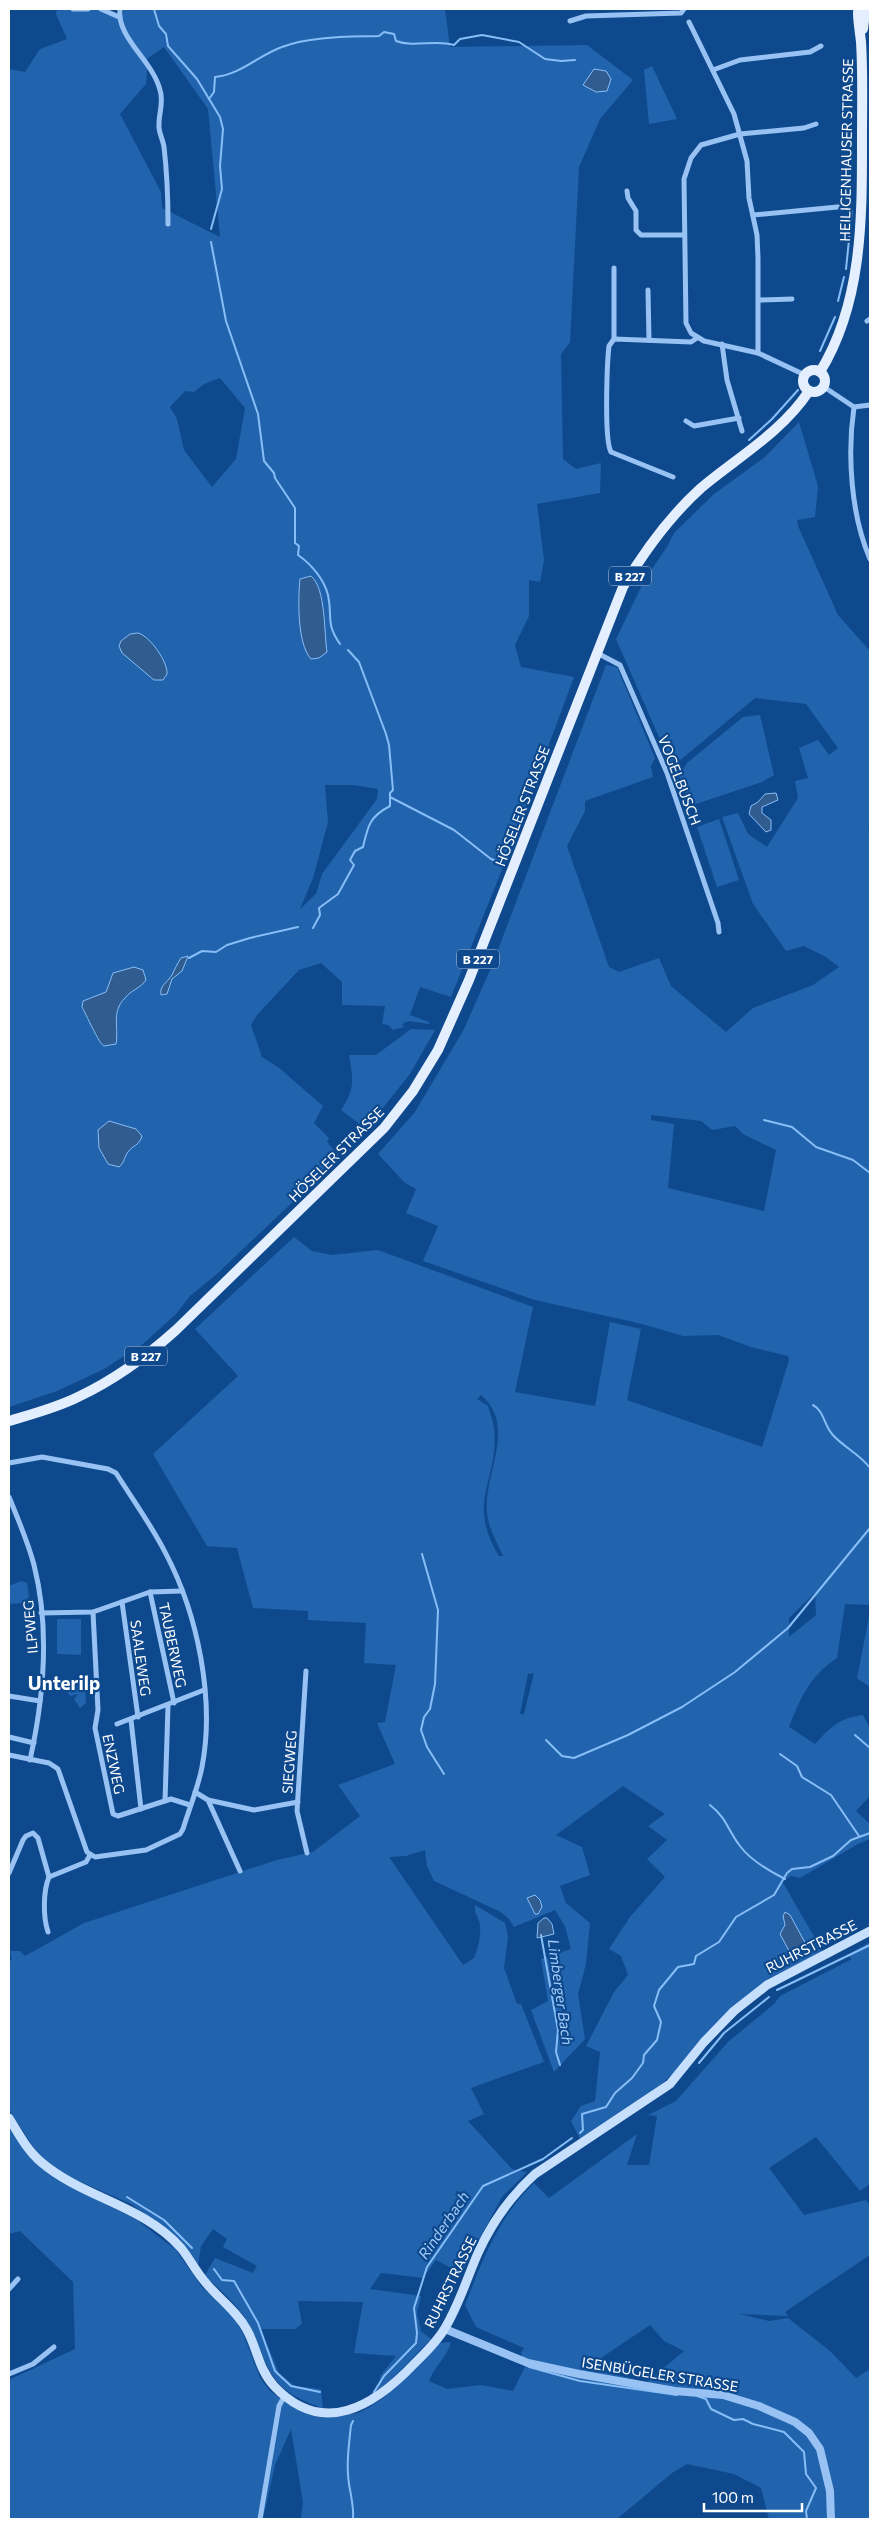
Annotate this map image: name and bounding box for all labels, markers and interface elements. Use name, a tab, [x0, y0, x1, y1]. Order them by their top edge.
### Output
street label: HEILIGENHAUSER STRASSE	[836, 58, 856, 242]
road number: B 227	[609, 566, 651, 586]
street label: VOGELBUSCH	[655, 733, 705, 827]
street label: HÖSELER STRASSE	[491, 743, 553, 869]
road number: B 227	[457, 950, 499, 969]
street label: HÖSELER STRASSE	[285, 1103, 387, 1205]
road number: B 227	[125, 1346, 167, 1365]
street label: ILPWEG	[19, 1600, 41, 1654]
street label: TAUBERWEG	[156, 1601, 190, 1689]
street label: SAALEWEG	[127, 1619, 155, 1697]
district label: Unterilp	[28, 1671, 100, 1694]
street label: SIEGWEG	[278, 1730, 300, 1794]
street label: ENZWEG	[99, 1732, 129, 1796]
street label: RUHRSTRASSE	[763, 1916, 859, 1976]
water label: Limberger Bach	[545, 1938, 577, 2046]
water label: Rinderbach	[414, 2188, 472, 2262]
street label: RUHRSTRASSE	[420, 2233, 480, 2331]
street label: ISENBÜGELER STRASSE	[581, 2353, 739, 2395]
scale bar	[704, 2480, 802, 2512]
text: 100 m	[712, 2488, 754, 2506]

